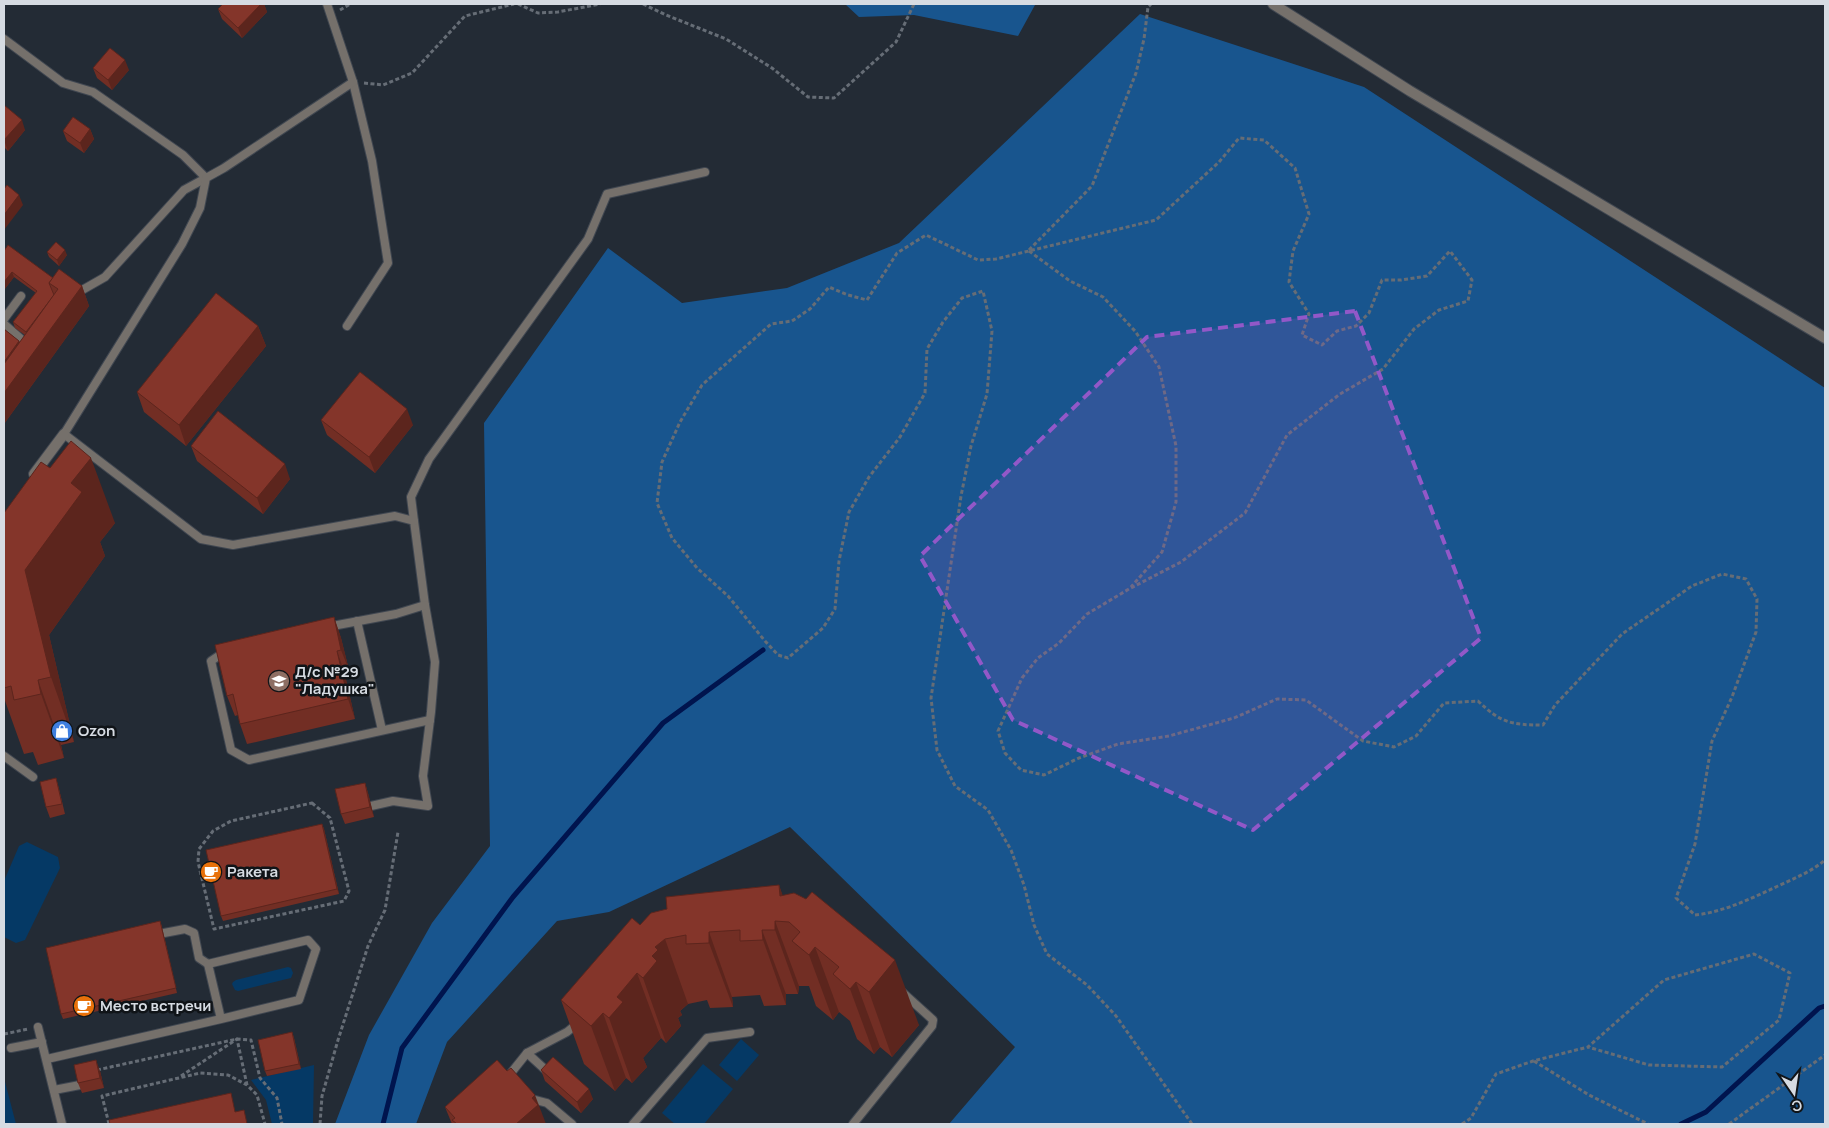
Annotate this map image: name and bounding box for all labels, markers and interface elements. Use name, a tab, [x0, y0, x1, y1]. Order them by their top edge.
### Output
place label: Д/с №29 "Ладушка"	[295, 661, 375, 699]
school or university icon: Д/с №29 "Ладушка"	[267, 669, 291, 693]
shop icon: Ozon	[50, 719, 74, 743]
place label: Ozon	[78, 720, 115, 741]
cafe icon: Ракета	[199, 860, 223, 884]
place label: Ракета	[227, 861, 278, 882]
cafe icon: Место встречи	[72, 994, 96, 1018]
place label: Место встречи	[100, 995, 212, 1016]
north arrow	[1769, 1068, 1819, 1118]
text: С	[1790, 1096, 1804, 1117]

